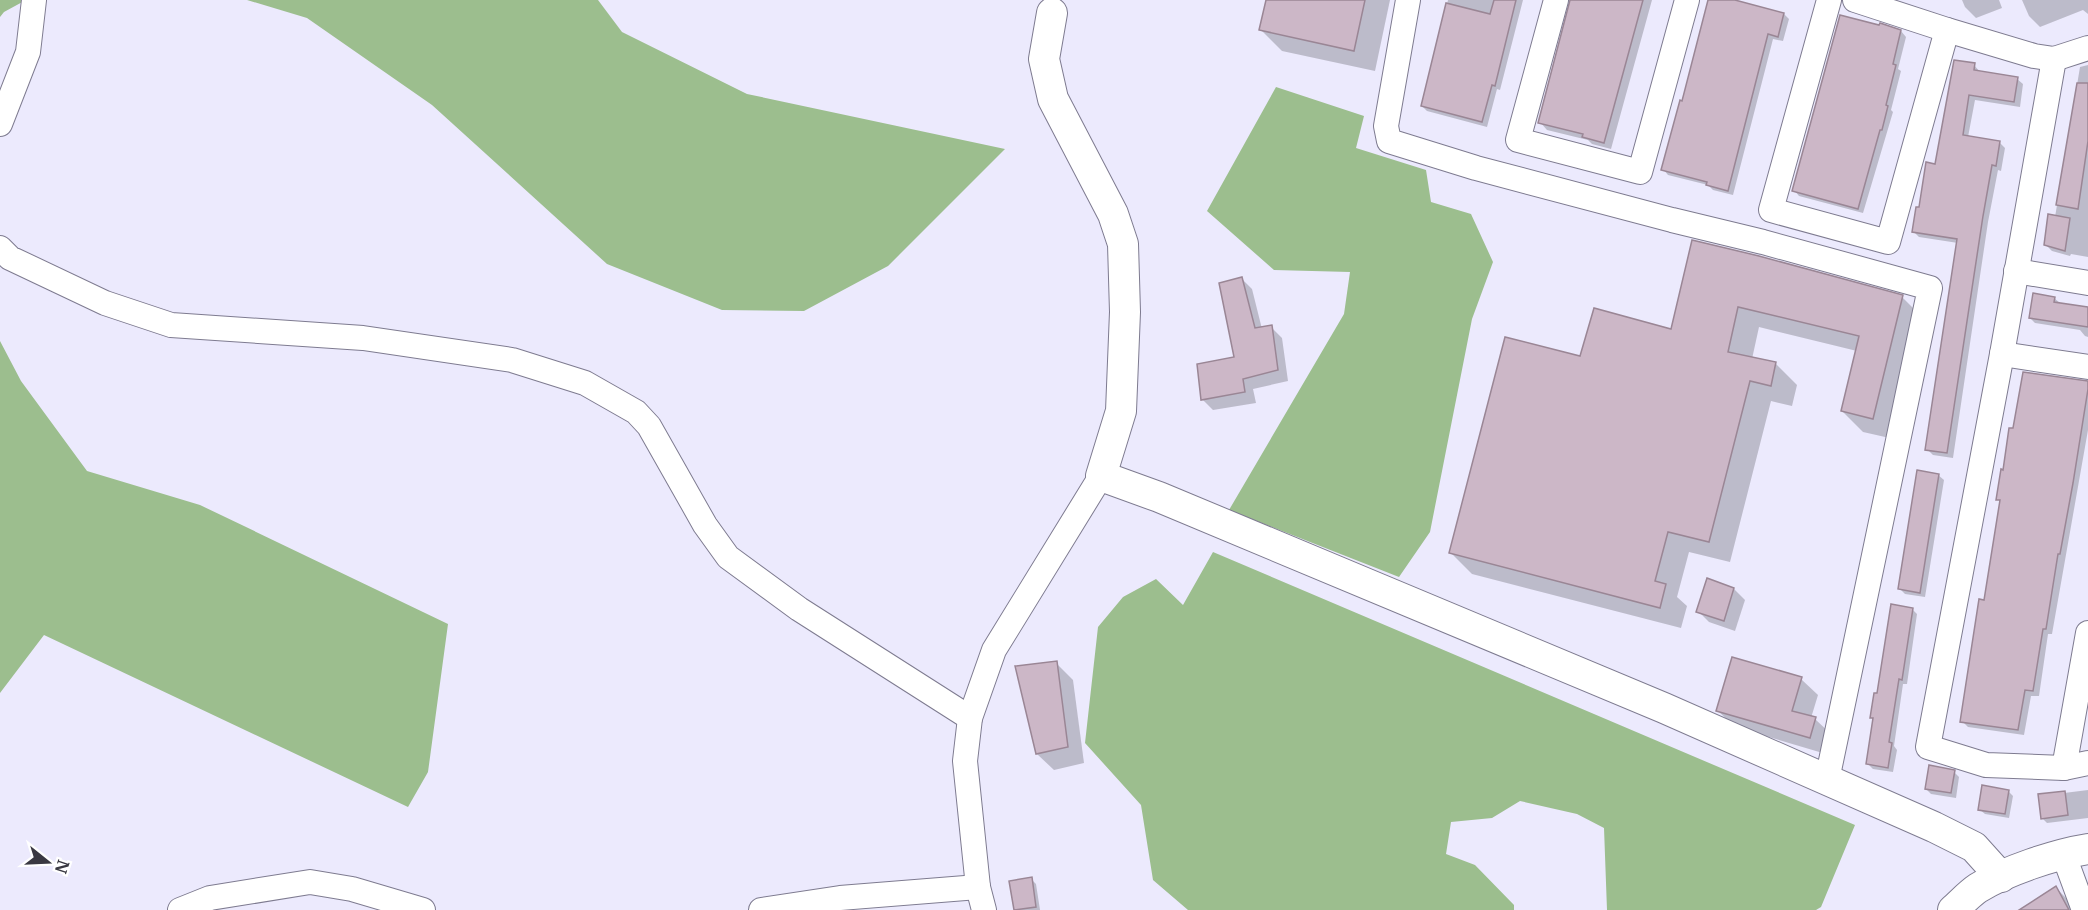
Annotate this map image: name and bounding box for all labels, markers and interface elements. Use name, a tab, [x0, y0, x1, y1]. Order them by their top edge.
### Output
north arrow	[18, 832, 78, 892]
text: N	[51, 858, 74, 876]

